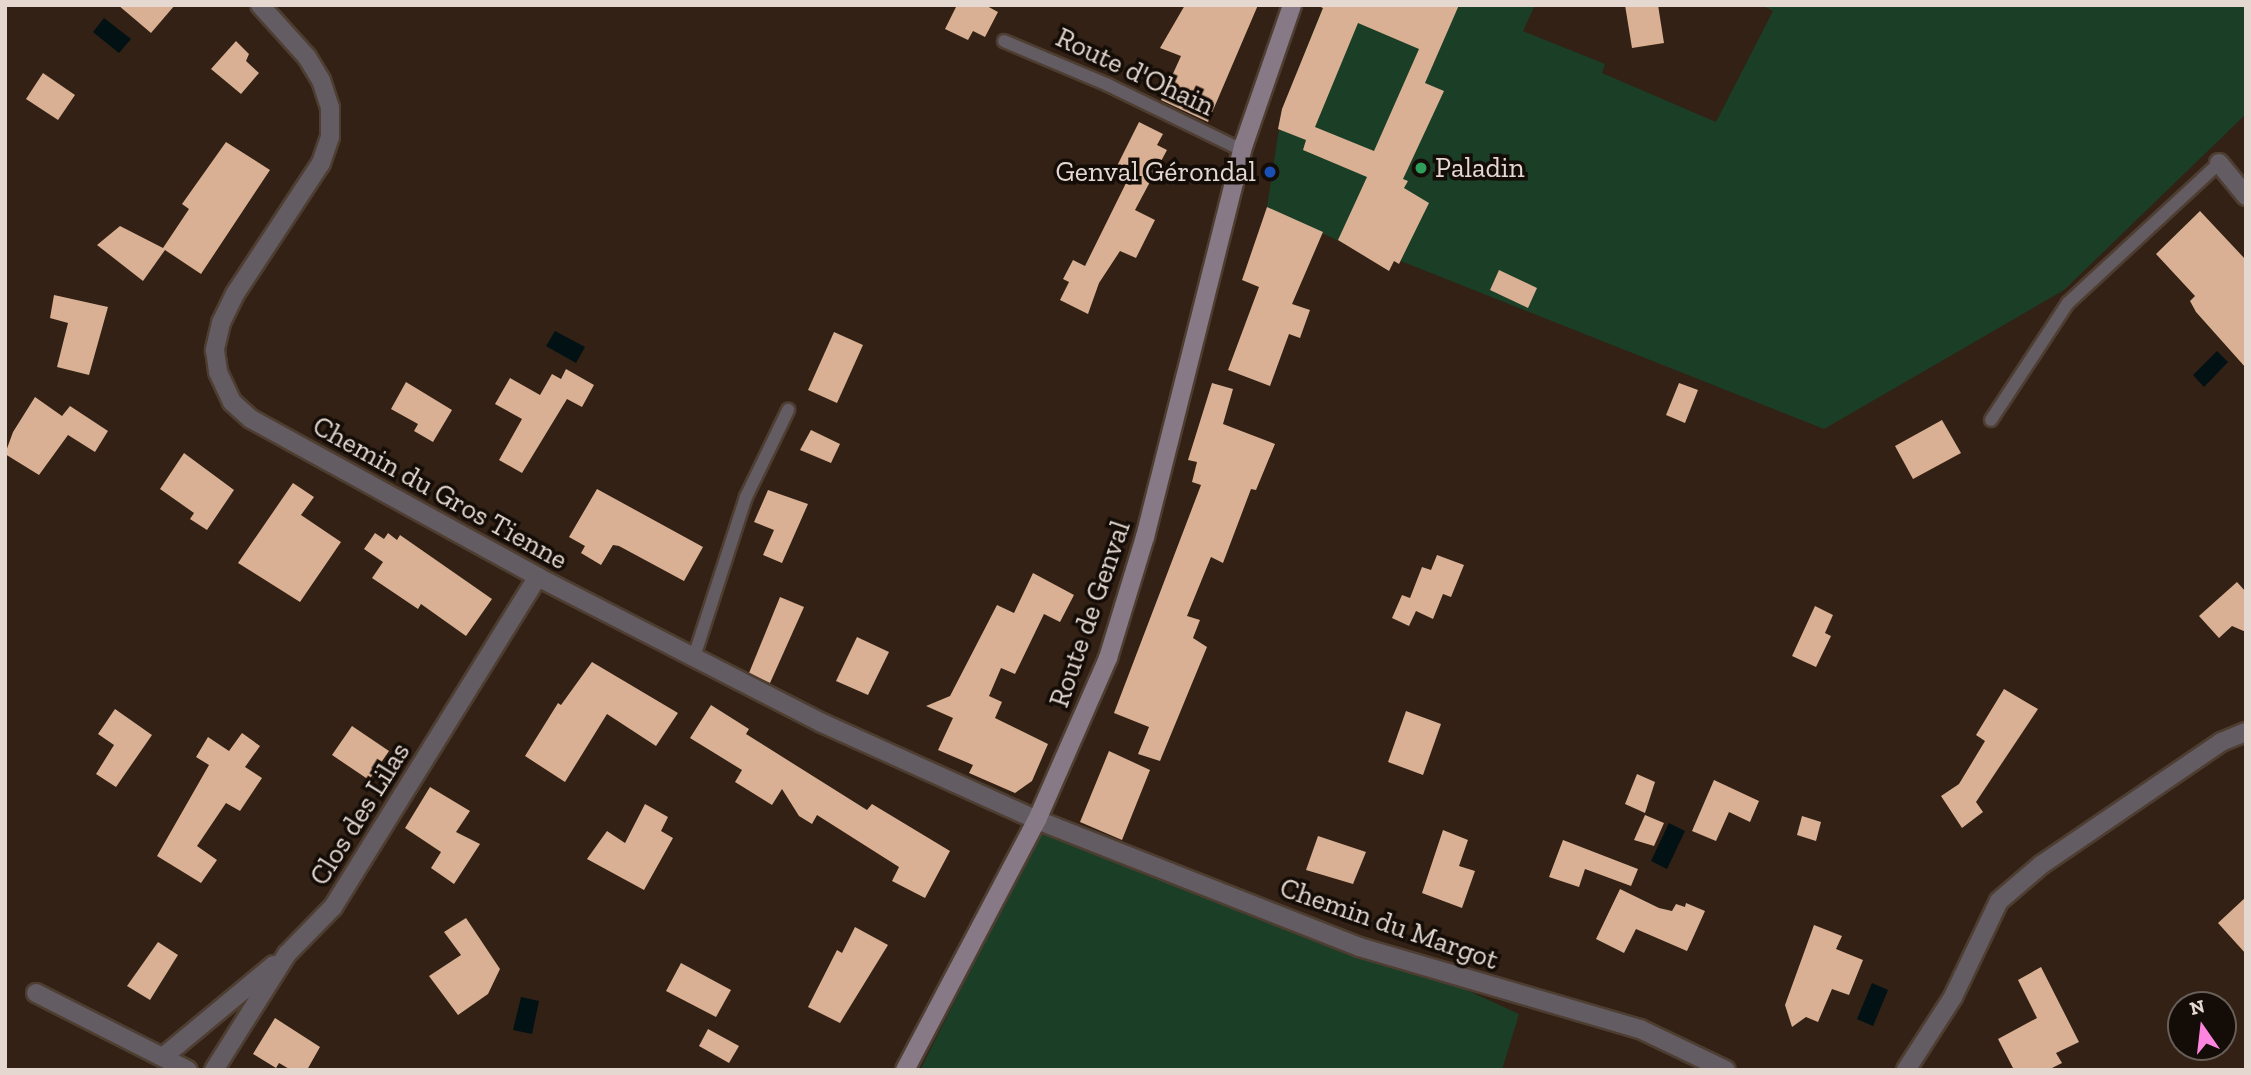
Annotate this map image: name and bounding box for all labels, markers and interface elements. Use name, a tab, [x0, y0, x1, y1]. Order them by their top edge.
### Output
street label: Route d'Ohain	[1051, 21, 1219, 123]
place label: Paladin	[1435, 151, 1525, 185]
place label: Genval Gérondal	[1055, 155, 1256, 189]
marker: Paladin	[1413, 160, 1429, 176]
marker: Genval Gérondal	[1262, 164, 1278, 180]
street label: Chemin du Gros Tienne	[307, 409, 573, 577]
street label: Route de Genval	[1042, 516, 1138, 712]
street label: Clos des Lilas	[303, 736, 417, 892]
street label: Chemin du Margot	[1275, 871, 1503, 977]
north arrow	[2167, 991, 2237, 1061]
text: N	[2187, 994, 2207, 1020]

